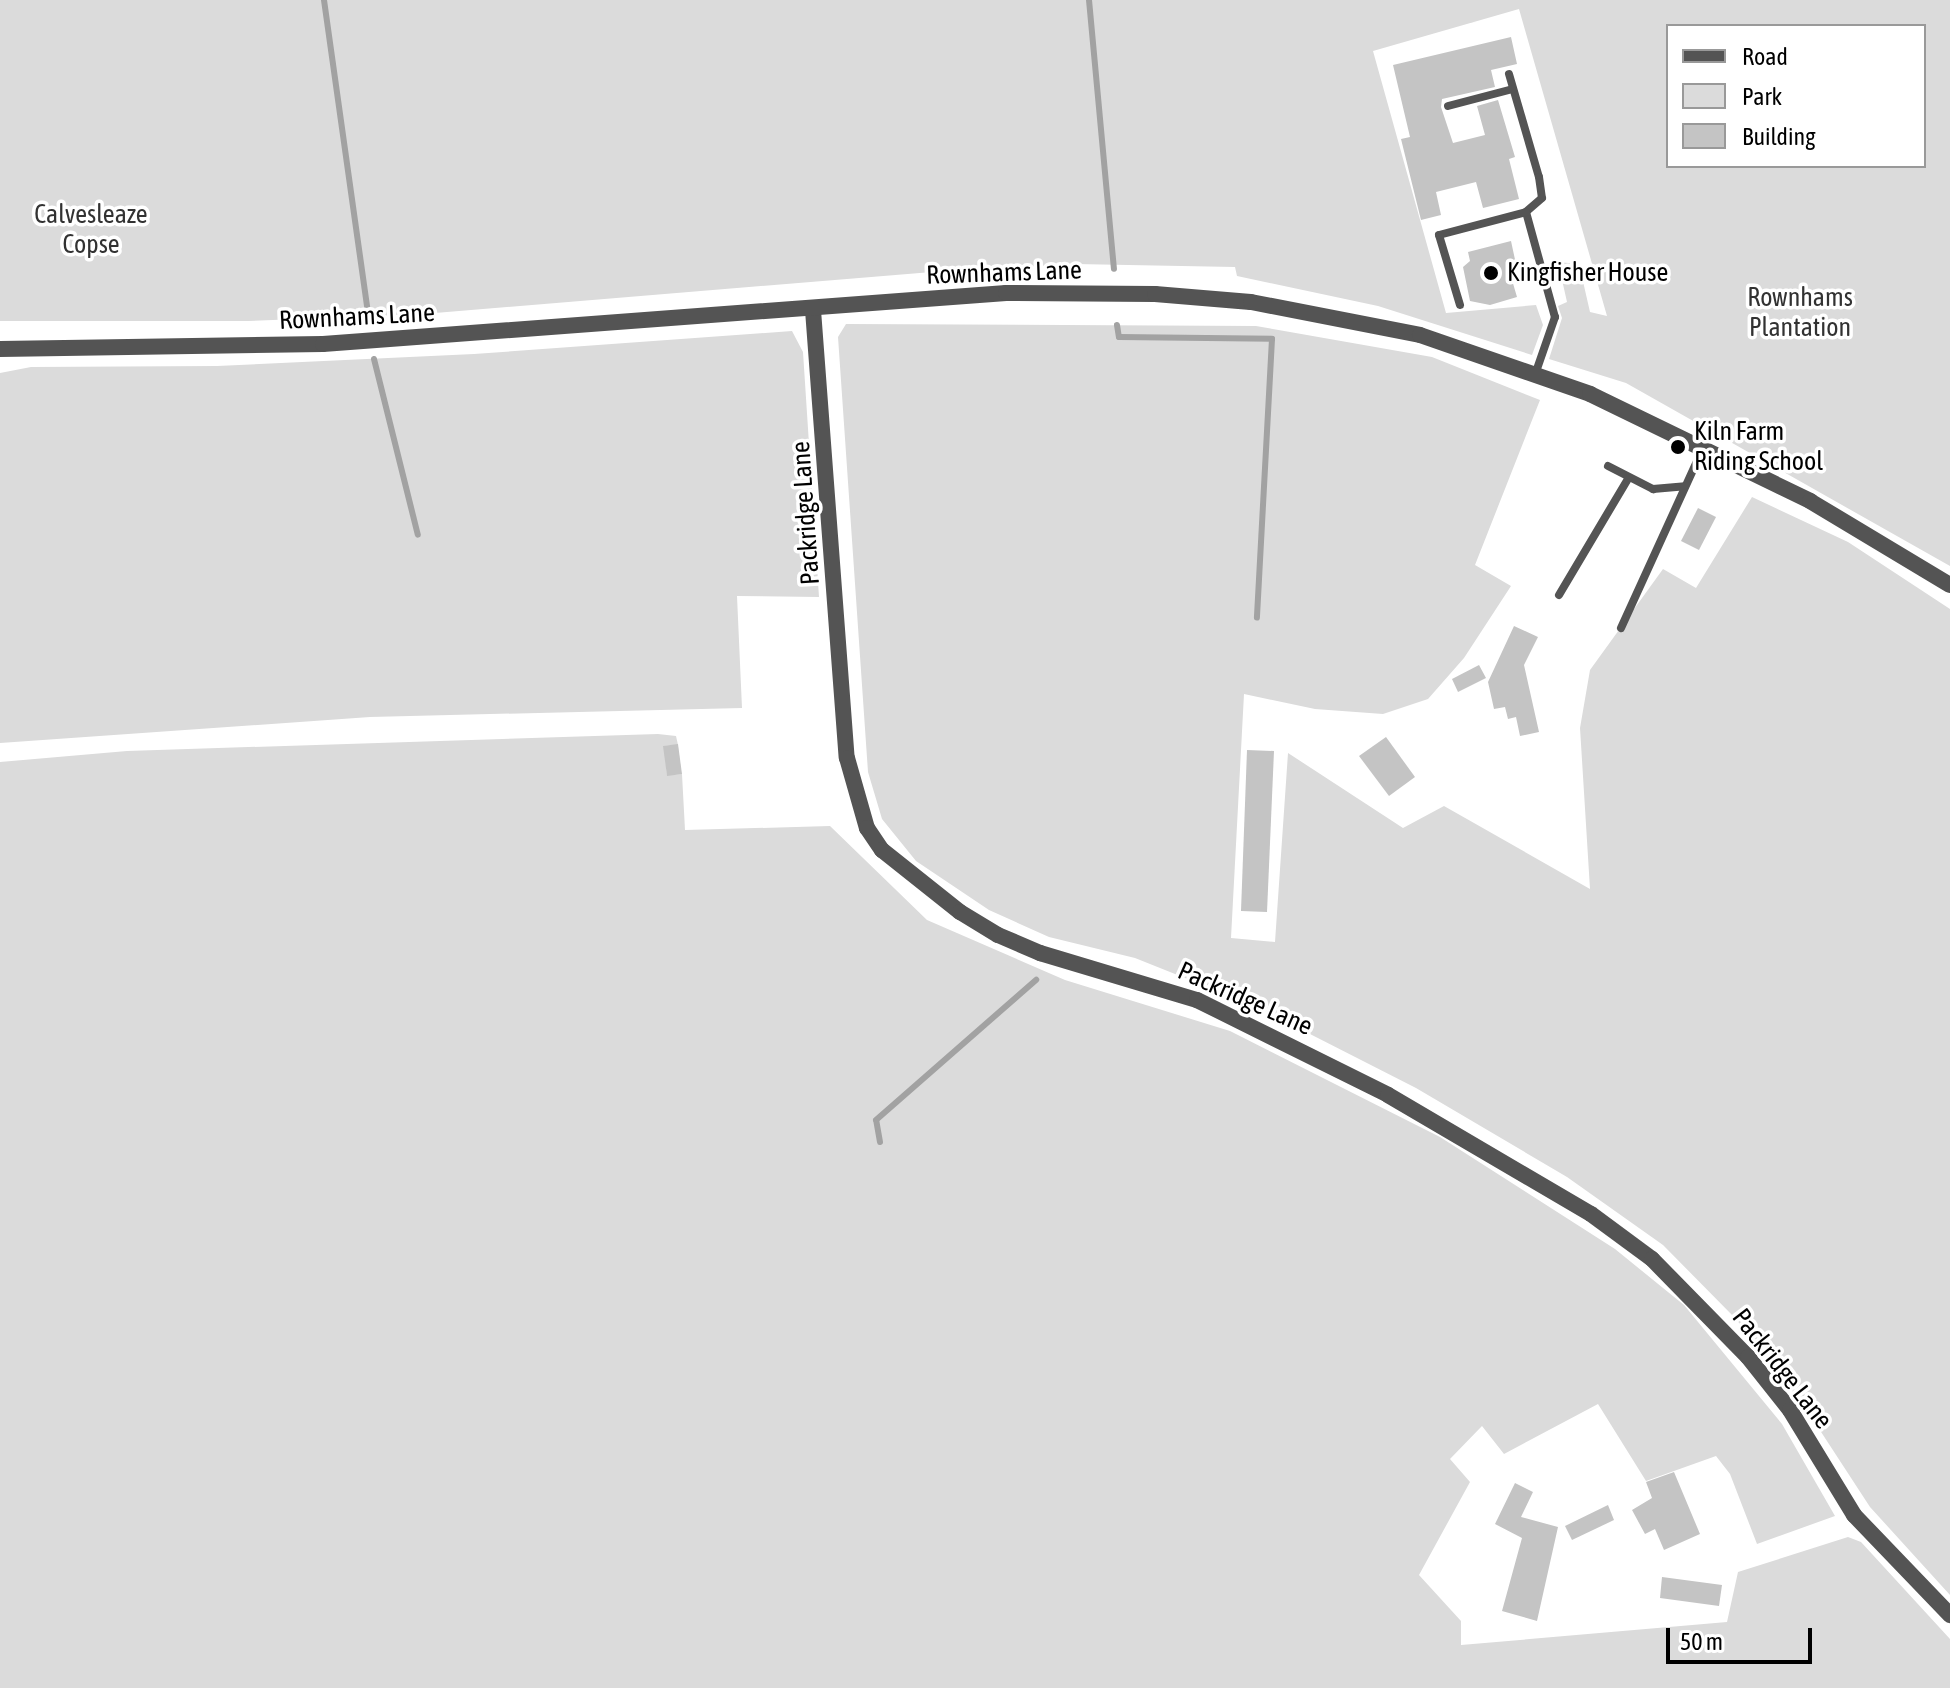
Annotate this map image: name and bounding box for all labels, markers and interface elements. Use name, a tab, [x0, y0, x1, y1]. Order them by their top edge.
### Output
legend	[1666, 24, 1926, 168]
text: Road	[1742, 43, 1788, 70]
text: Park	[1742, 83, 1782, 110]
text: Building	[1742, 123, 1815, 150]
park label: Calvesleaze Copse	[34, 199, 148, 260]
street label: Rownhams Lane	[926, 255, 1082, 291]
place label: Kingfisher House	[1507, 257, 1668, 289]
marker: Kingfisher House	[1482, 264, 1500, 282]
park label: Rownhams Plantation	[1747, 282, 1853, 344]
street label: Rownhams Lane	[278, 297, 436, 337]
place label: Kiln Farm Riding School	[1694, 416, 1823, 478]
marker: Kiln Farm Riding School	[1669, 438, 1687, 456]
street label: Packridge Lane	[785, 440, 827, 586]
street label: Packridge Lane	[1173, 955, 1317, 1043]
street label: Packridge Lane	[1725, 1303, 1839, 1435]
scale bar	[1670, 1612, 1816, 1662]
text: 50 m	[1680, 1628, 1723, 1655]

